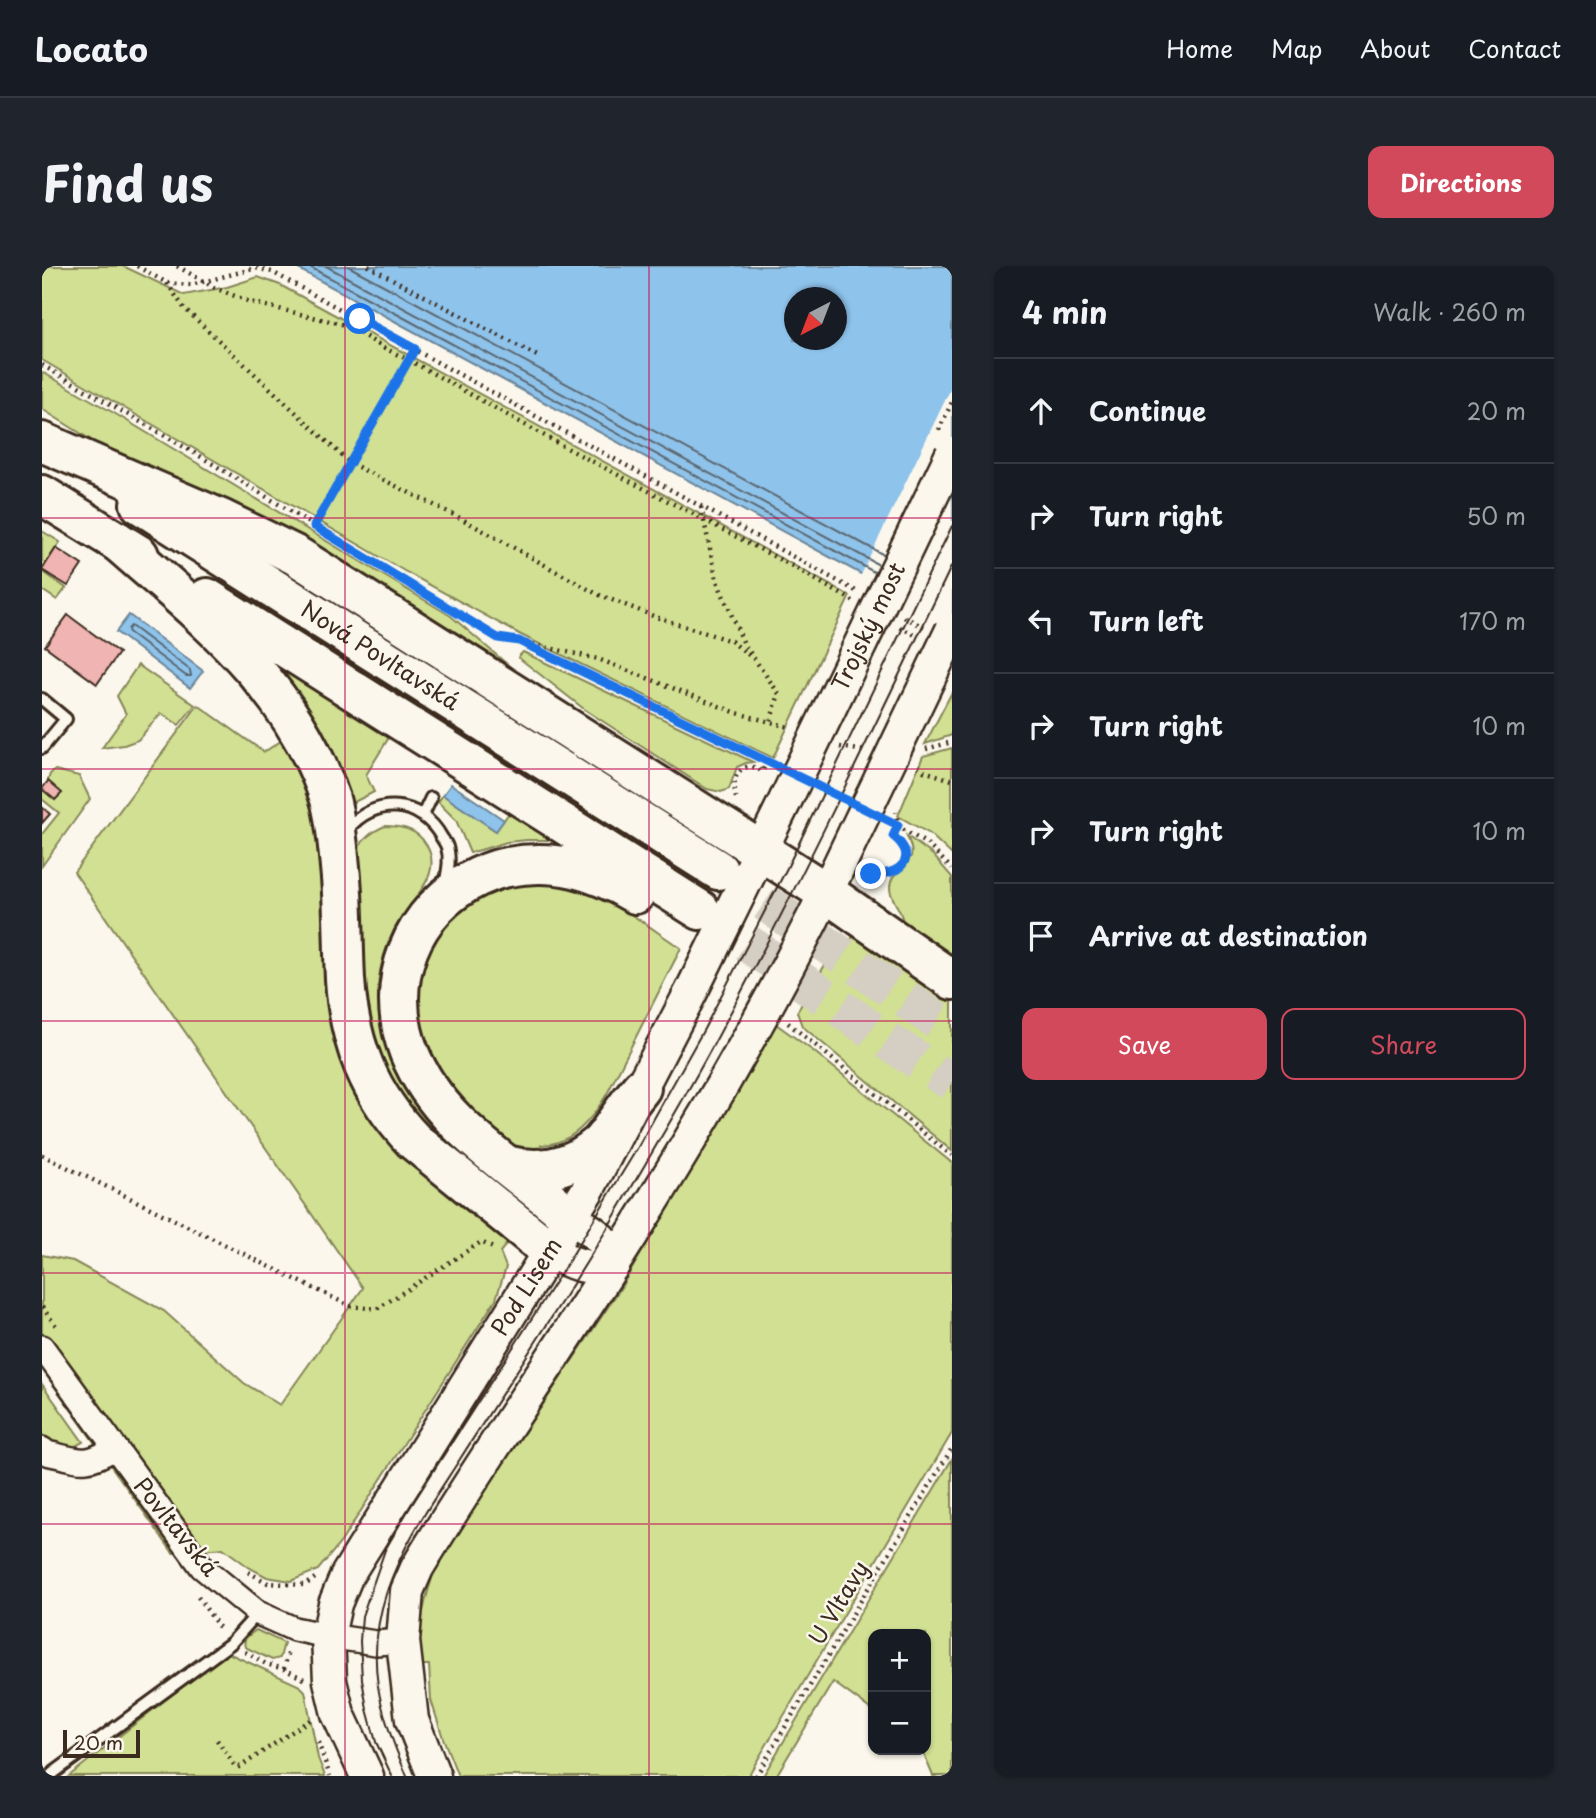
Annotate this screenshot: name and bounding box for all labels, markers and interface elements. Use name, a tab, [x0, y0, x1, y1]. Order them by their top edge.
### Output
text: Locato	[35, 23, 148, 73]
text: Home	[1166, 30, 1233, 66]
text: Map	[1271, 30, 1322, 66]
text: About	[1360, 30, 1430, 66]
text: Contact	[1468, 30, 1561, 66]
text: Find us	[42, 145, 213, 219]
button: Directions	[1368, 146, 1554, 218]
north arrow	[784, 287, 847, 350]
text: 4 min	[1022, 289, 1108, 334]
text: Walk · 260 m	[1373, 294, 1526, 329]
route start	[344, 303, 375, 334]
text: Continue	[1089, 391, 1206, 430]
icon: ahead	[1022, 392, 1060, 430]
text: 20 m	[1467, 393, 1526, 428]
text: Turn right	[1089, 496, 1223, 535]
icon: right	[1022, 497, 1060, 535]
text: 50 m	[1466, 498, 1526, 533]
street label: Trojský most	[822, 556, 913, 696]
street label: Nová Povltavská	[294, 591, 468, 719]
text: Turn left	[1089, 601, 1204, 640]
icon: left	[1022, 602, 1060, 640]
text: 170 m	[1459, 603, 1526, 638]
text: Turn right	[1089, 706, 1223, 745]
icon: right	[1022, 707, 1060, 745]
text: 10 m	[1472, 708, 1526, 743]
text: Turn right	[1089, 811, 1223, 850]
icon: right	[1022, 812, 1060, 850]
text: 10 m	[1472, 813, 1526, 848]
route end	[855, 858, 886, 889]
text: Arrive at destination	[1089, 916, 1368, 955]
icon: arrive	[1022, 917, 1060, 955]
button: Save	[1022, 1008, 1267, 1080]
button: Share	[1281, 1008, 1526, 1080]
street label: Pod Lisem	[481, 1230, 570, 1343]
street label: Povltavská	[126, 1469, 228, 1584]
street label: U Vltavy	[799, 1553, 877, 1651]
map controls	[868, 1629, 931, 1755]
button: +	[868, 1629, 931, 1692]
button: −	[868, 1692, 931, 1755]
scale bar	[63, 1727, 140, 1759]
text: 20 m	[74, 1728, 123, 1756]

